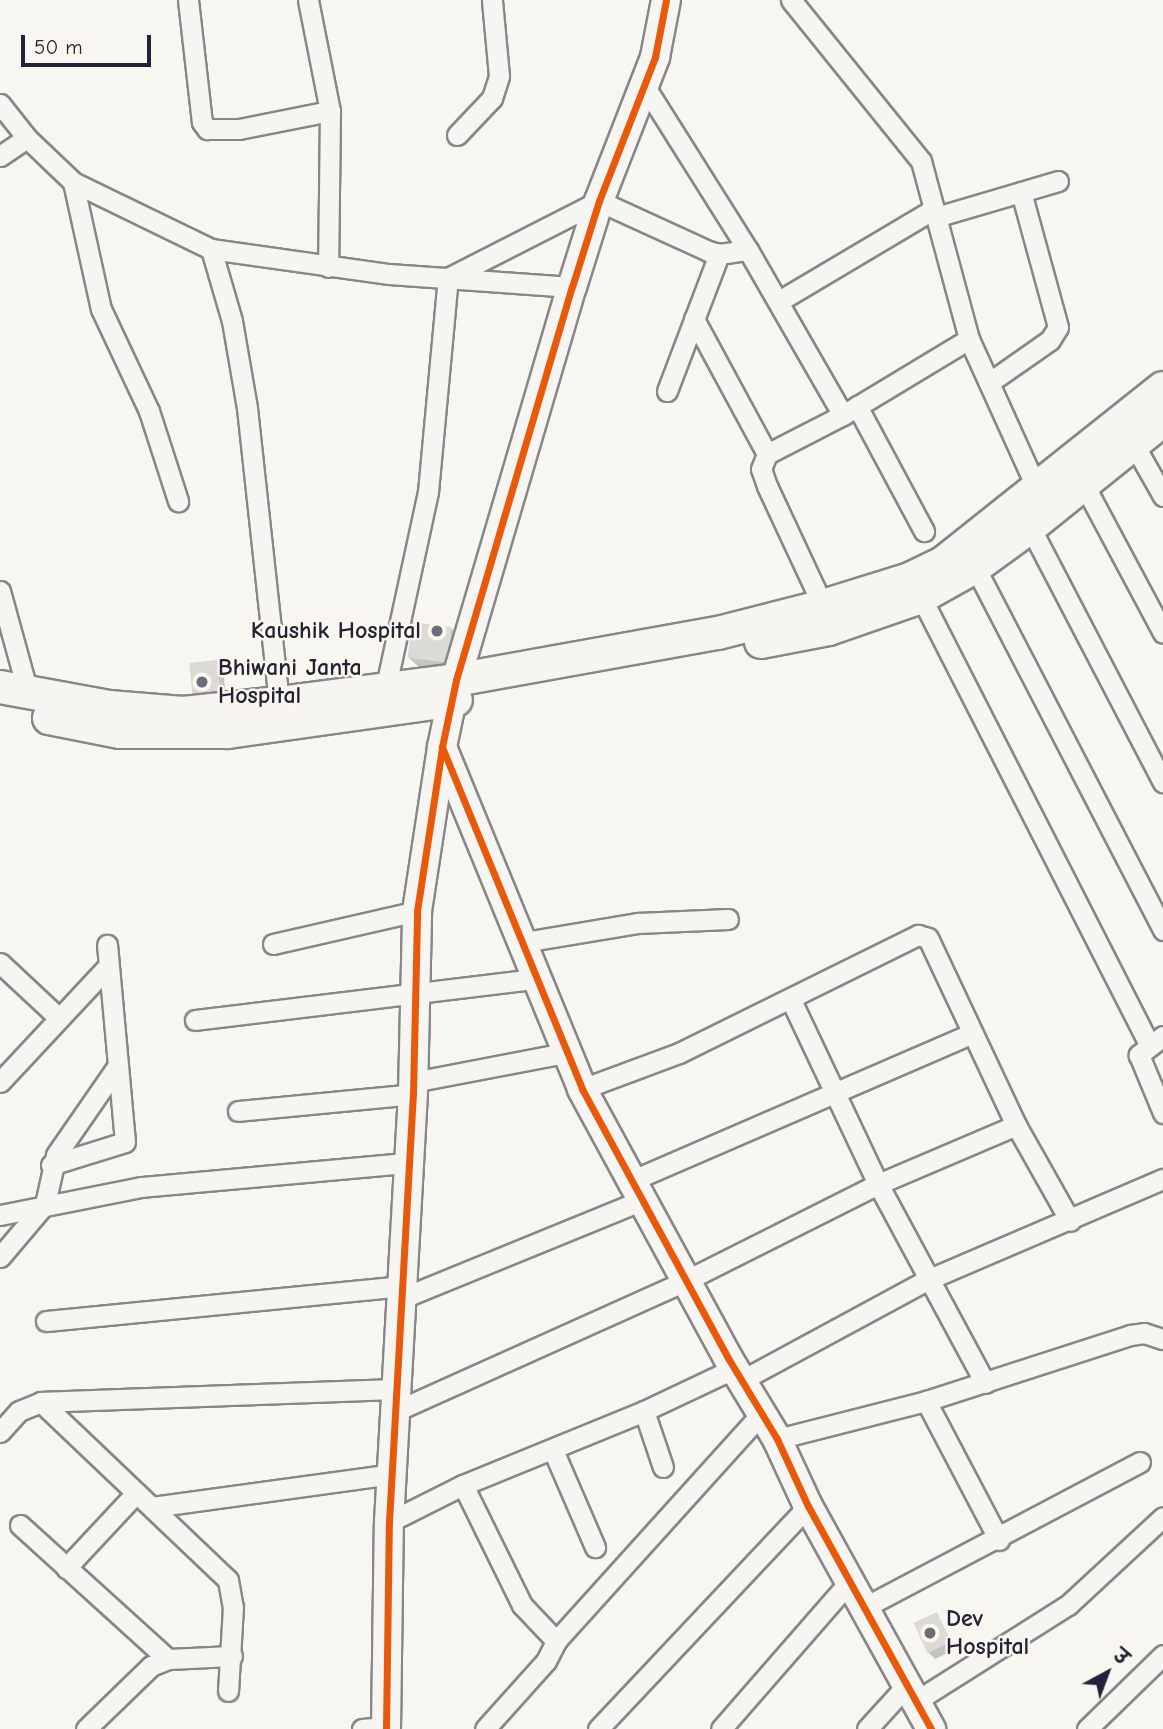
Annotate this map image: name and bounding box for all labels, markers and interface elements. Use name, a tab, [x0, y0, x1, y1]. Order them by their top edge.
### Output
scale bar	[24, 21, 154, 65]
text: 50 m	[34, 35, 83, 59]
place label: Kaushik Hospital	[251, 617, 421, 645]
marker: Kaushik Hospital	[427, 621, 447, 641]
place label: Bhiwani Janta Hospital	[218, 654, 362, 710]
marker: Bhiwani Janta Hospital	[192, 672, 212, 692]
place label: Dev Hospital	[946, 1605, 1029, 1661]
marker: Dev Hospital	[920, 1623, 940, 1643]
north arrow	[1072, 1638, 1142, 1708]
text: उ	[1109, 1645, 1133, 1670]

